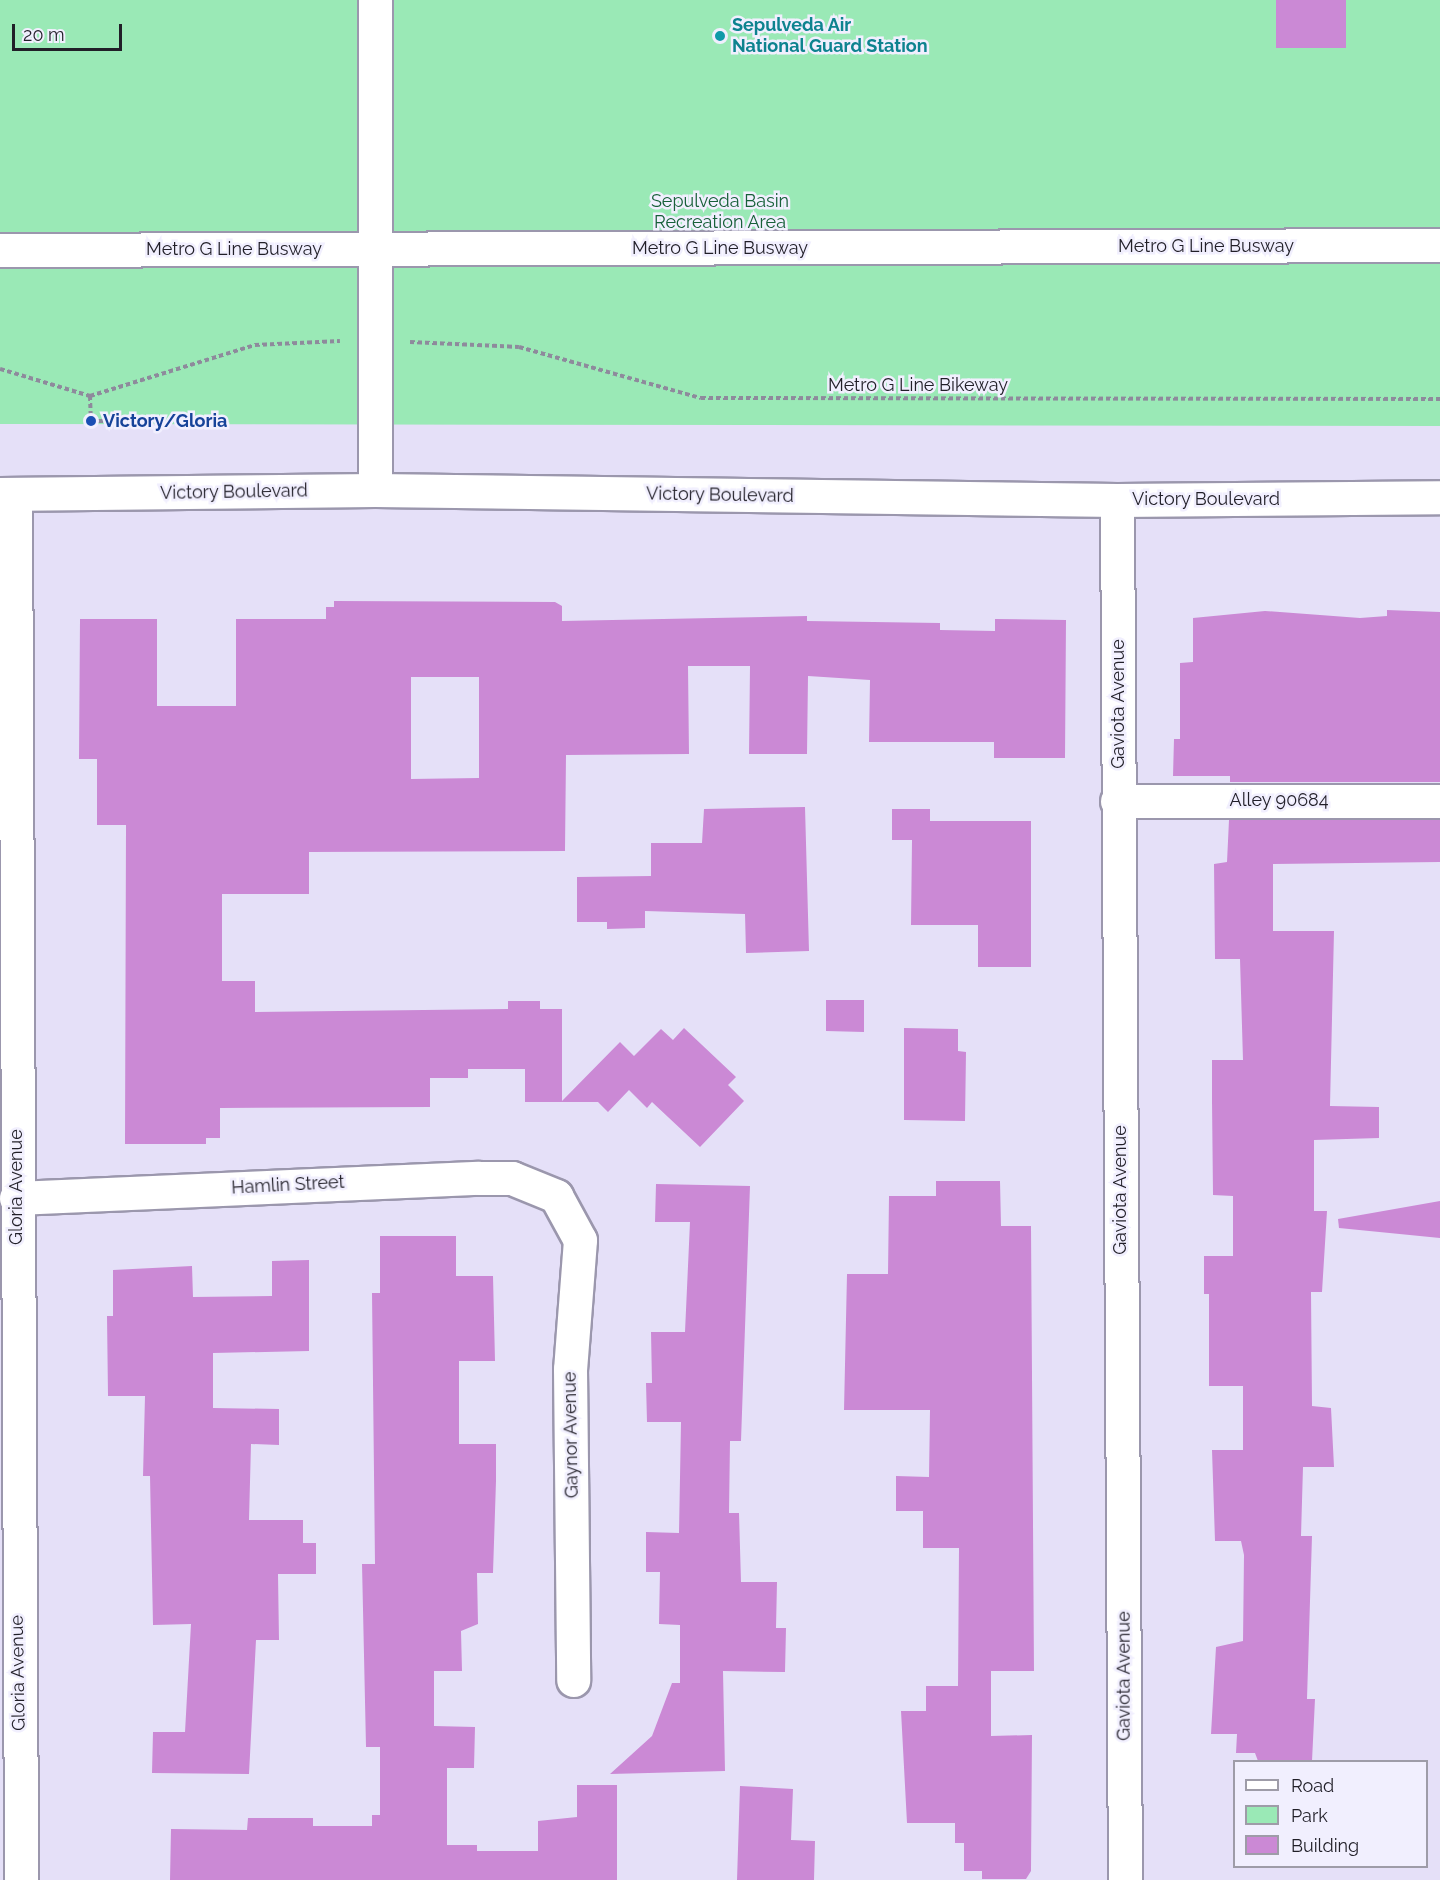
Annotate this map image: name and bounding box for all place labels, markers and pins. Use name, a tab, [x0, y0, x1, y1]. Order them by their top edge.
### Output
place label: Sepulveda Air National Guard Station	[732, 15, 928, 57]
marker: Sepulveda Air National Guard Station	[713, 29, 727, 43]
place label: Victory/Gloria	[103, 410, 227, 432]
marker: Victory/Gloria	[84, 414, 98, 428]

